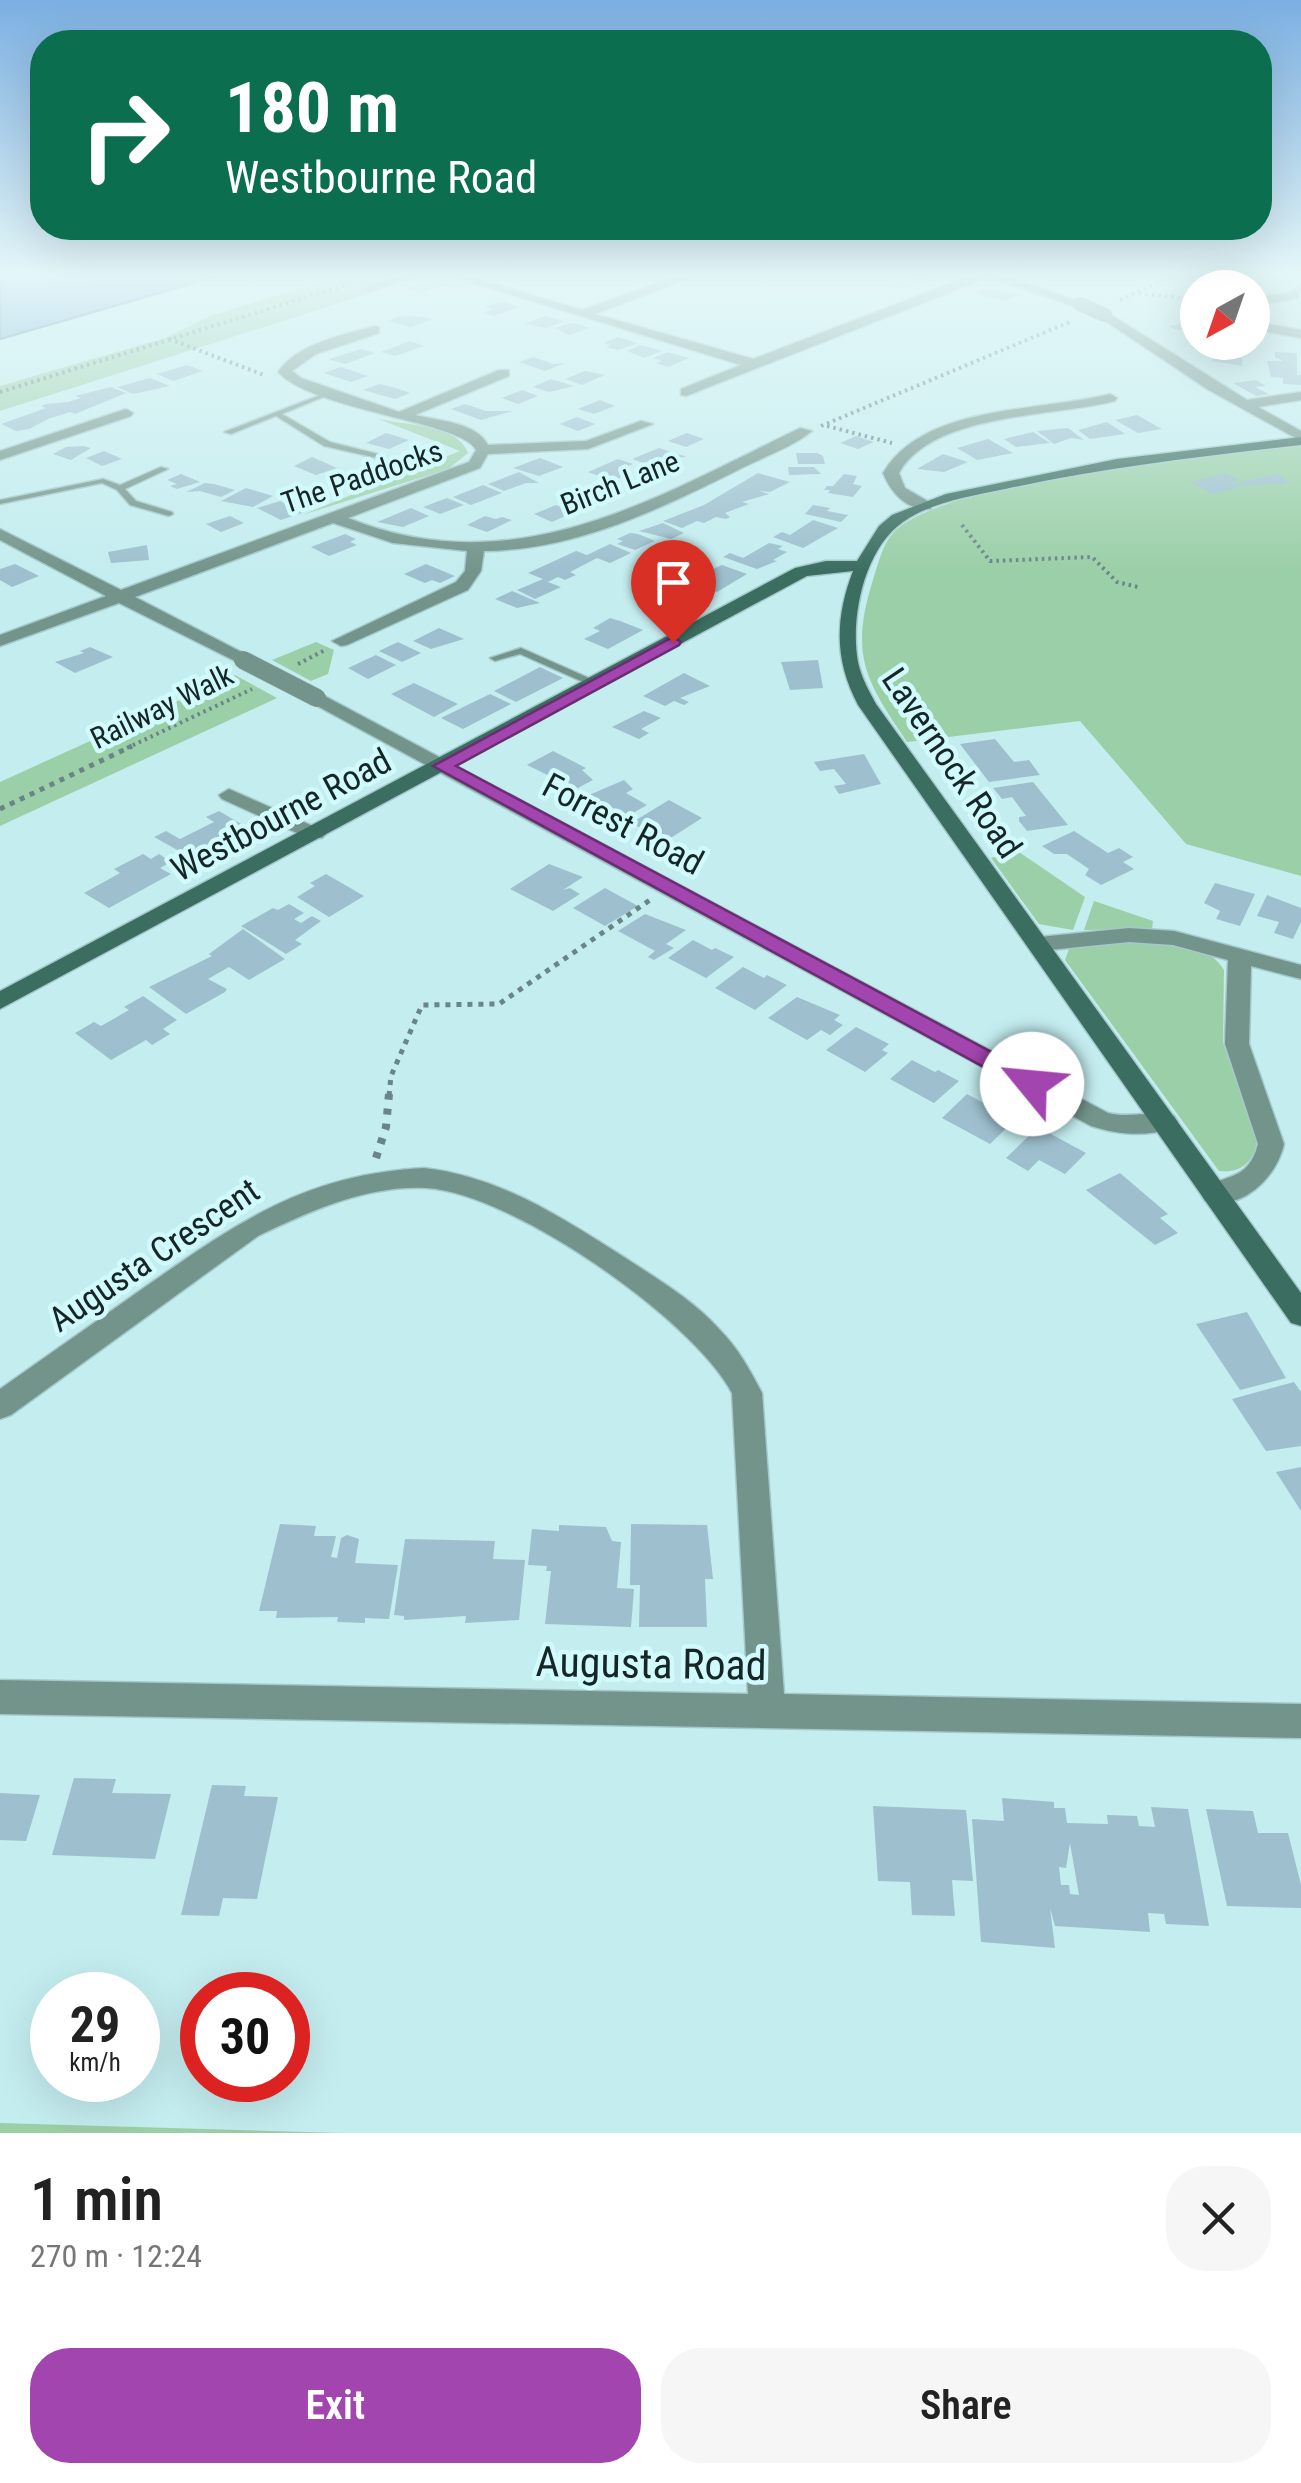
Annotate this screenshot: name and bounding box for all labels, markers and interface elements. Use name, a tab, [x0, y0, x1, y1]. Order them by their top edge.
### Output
text: 180 m	[225, 67, 399, 149]
icon: right	[60, 70, 190, 200]
text: Westbourne Road	[225, 151, 537, 204]
north arrow	[1180, 270, 1270, 360]
map controls	[1180, 270, 1270, 360]
street label: The Paddocks	[277, 433, 447, 520]
street label: Birch Lane	[555, 443, 684, 522]
pin	[631, 540, 716, 643]
icon: arrive	[646, 555, 701, 610]
street label: Railway Walk	[85, 657, 239, 756]
street label: Lavernock Road	[873, 661, 1030, 866]
street label: Westbourne Road	[164, 740, 398, 891]
street label: Forrest Road	[535, 765, 710, 884]
position arrow	[980, 1032, 1084, 1136]
street label: Augusta Crescent	[41, 1170, 267, 1341]
street label: Augusta Road	[535, 1637, 767, 1690]
speed limit sign: 30	[180, 1972, 310, 2102]
text: 29	[70, 1996, 120, 2054]
text: km/h	[69, 2048, 121, 2077]
text: 1 min	[30, 2164, 163, 2235]
button: close	[1166, 2166, 1271, 2271]
text: 270 m · 12:24	[30, 2237, 202, 2275]
button: Exit	[30, 2348, 641, 2463]
button: Share	[661, 2348, 1271, 2463]

